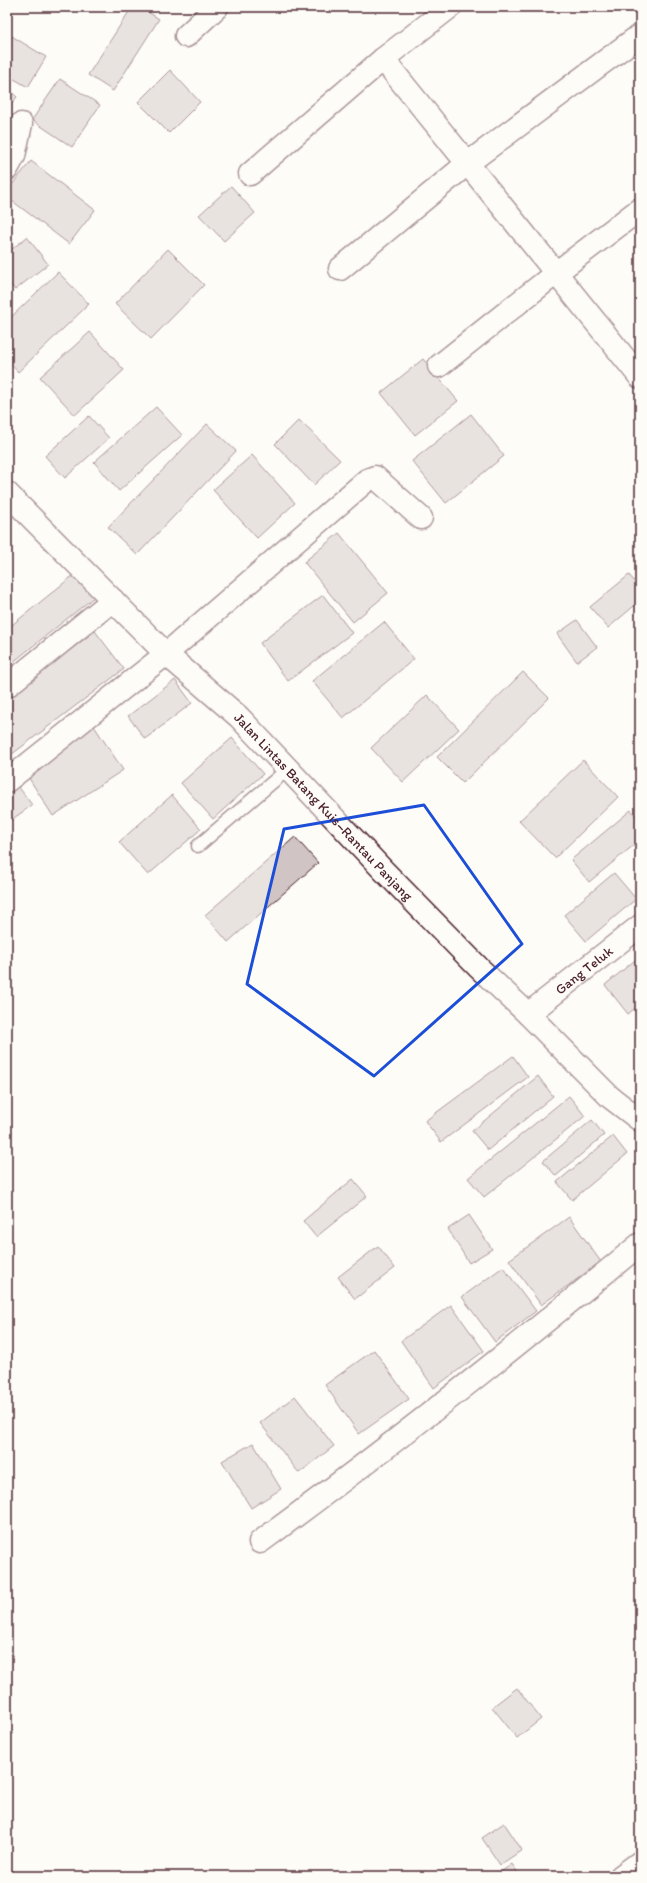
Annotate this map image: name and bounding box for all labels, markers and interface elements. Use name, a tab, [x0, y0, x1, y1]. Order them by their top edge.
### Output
street label: Jalan Lintas Batang Kuis–Rantau Panjang	[230, 709, 417, 905]
street label: Gang Teluk	[552, 942, 617, 998]

